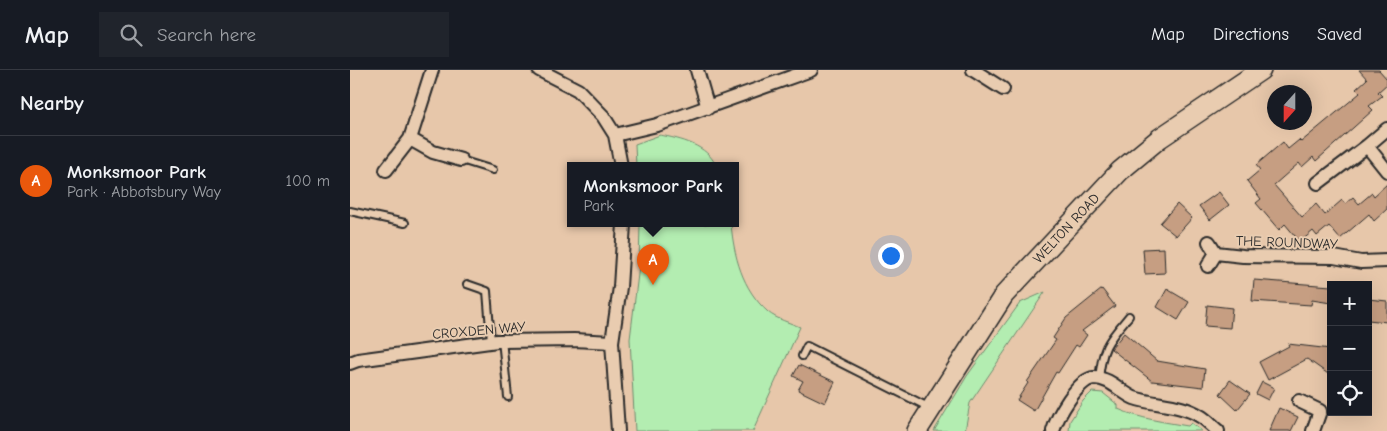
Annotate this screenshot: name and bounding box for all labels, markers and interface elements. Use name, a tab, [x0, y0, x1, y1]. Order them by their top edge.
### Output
search box	[99, 12, 449, 57]
text: Map	[25, 21, 69, 49]
icon: search	[117, 21, 145, 49]
text: Search here	[157, 24, 256, 46]
text: Map	[1151, 24, 1185, 45]
text: Directions	[1213, 24, 1289, 45]
text: Saved	[1317, 24, 1362, 45]
north arrow	[1267, 85, 1312, 130]
text: Nearby	[20, 91, 84, 115]
text: Monksmoor Park	[67, 161, 206, 183]
popup	[567, 162, 739, 227]
text: A	[32, 172, 40, 190]
text: 100 m	[286, 172, 330, 190]
text: Monksmoor Park	[583, 175, 723, 197]
text: Park · Abbotsbury Way	[67, 183, 221, 201]
street label: WELTON ROAD	[1029, 189, 1103, 267]
text: Park	[583, 197, 614, 215]
street label: THE ROUNDWAY	[1236, 232, 1339, 253]
your location	[878, 243, 904, 269]
pin: A	[637, 244, 669, 285]
map controls	[1327, 281, 1372, 416]
button: +	[1327, 281, 1372, 326]
street label: CROXDEN WAY	[432, 318, 527, 343]
button: −	[1327, 326, 1372, 371]
button: locate	[1327, 371, 1372, 416]

